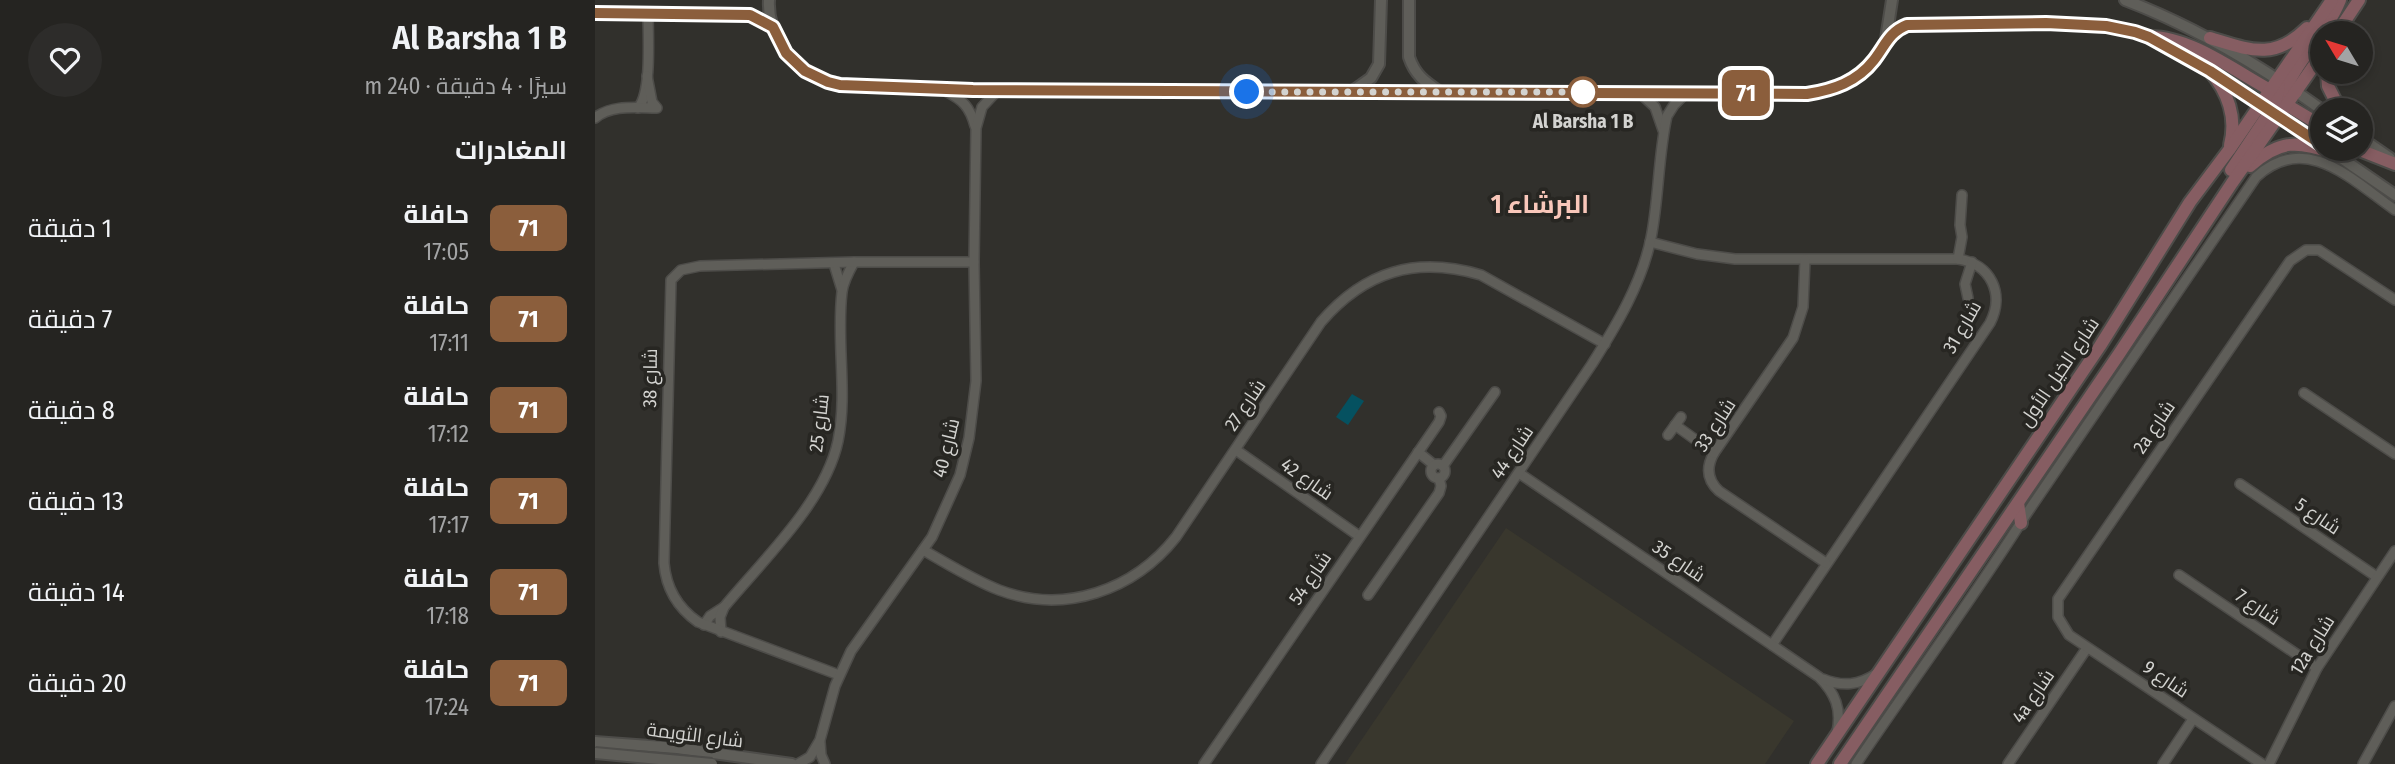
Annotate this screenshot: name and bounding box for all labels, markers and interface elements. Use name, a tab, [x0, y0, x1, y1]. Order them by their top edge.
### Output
text: Al Barsha 1 B	[393, 18, 567, 58]
north arrow	[2310, 21, 2373, 84]
map controls	[2310, 21, 2373, 161]
button: heart	[28, 23, 102, 97]
line badge: 71	[1715, 70, 1777, 116]
text: سيرًا · 4 دقيقة · 240 m	[364, 72, 567, 100]
your location	[1229, 74, 1264, 109]
marker: Al Barsha 1 B	[1568, 77, 1598, 107]
text: 71	[1736, 79, 1756, 107]
button: layers	[2310, 98, 2373, 161]
place label: Al Barsha 1 B	[1532, 110, 1634, 133]
text: المغادرات	[455, 135, 567, 166]
district label: البرشاء 1	[1491, 189, 1589, 220]
text: حافلة	[404, 199, 469, 230]
text: 1 دقيقة	[28, 213, 112, 244]
text: 71	[518, 214, 539, 242]
text: 17:05	[423, 238, 469, 266]
text: حافلة	[404, 290, 469, 321]
street label: شارع 31	[1938, 297, 1988, 358]
text: 7 دقيقة	[28, 304, 112, 335]
text: 71	[518, 305, 539, 333]
street label: شارع الخيل الأول	[2014, 313, 2106, 432]
text: 17:11	[429, 329, 469, 357]
street label: شارع 38	[638, 348, 664, 408]
street label: شارع 27	[1219, 375, 1272, 436]
text: حافلة	[404, 381, 469, 412]
street label: شارع 25	[804, 393, 836, 454]
street label: شارع 33	[1689, 394, 1742, 457]
text: 8 دقيقة	[28, 395, 115, 426]
text: 71	[518, 396, 539, 424]
street label: 2a شارع	[2128, 396, 2182, 459]
street label: شارع 40	[928, 416, 966, 481]
text: 17:12	[428, 420, 469, 448]
street label: شارع 44	[1486, 421, 1540, 484]
street label: شارع 42	[1275, 453, 1338, 507]
text: حافلة	[404, 472, 469, 503]
text: 13 دقيقة	[28, 486, 124, 517]
text: 71	[518, 487, 539, 515]
street label: شارع 5	[2290, 492, 2345, 541]
text: 17:17	[428, 511, 469, 539]
street label: شارع 35	[1647, 535, 1710, 589]
street label: شارع 54	[1284, 547, 1338, 610]
text: حافلة	[404, 563, 469, 594]
text: 14 دقيقة	[28, 577, 124, 608]
text: 71	[518, 578, 539, 606]
street label: شارع 7	[2230, 584, 2285, 632]
text: 17:18	[426, 602, 469, 630]
street label: 12a شارع	[2285, 611, 2341, 680]
text: حافلة	[404, 654, 469, 685]
street label: شارع 9	[2138, 655, 2193, 704]
street label: 4a شارع	[2007, 665, 2061, 728]
text: 20 دقيقة	[28, 668, 127, 699]
text: 71	[518, 669, 539, 697]
text: 17:24	[425, 693, 469, 721]
street label: شارع الثويمة	[645, 718, 745, 754]

